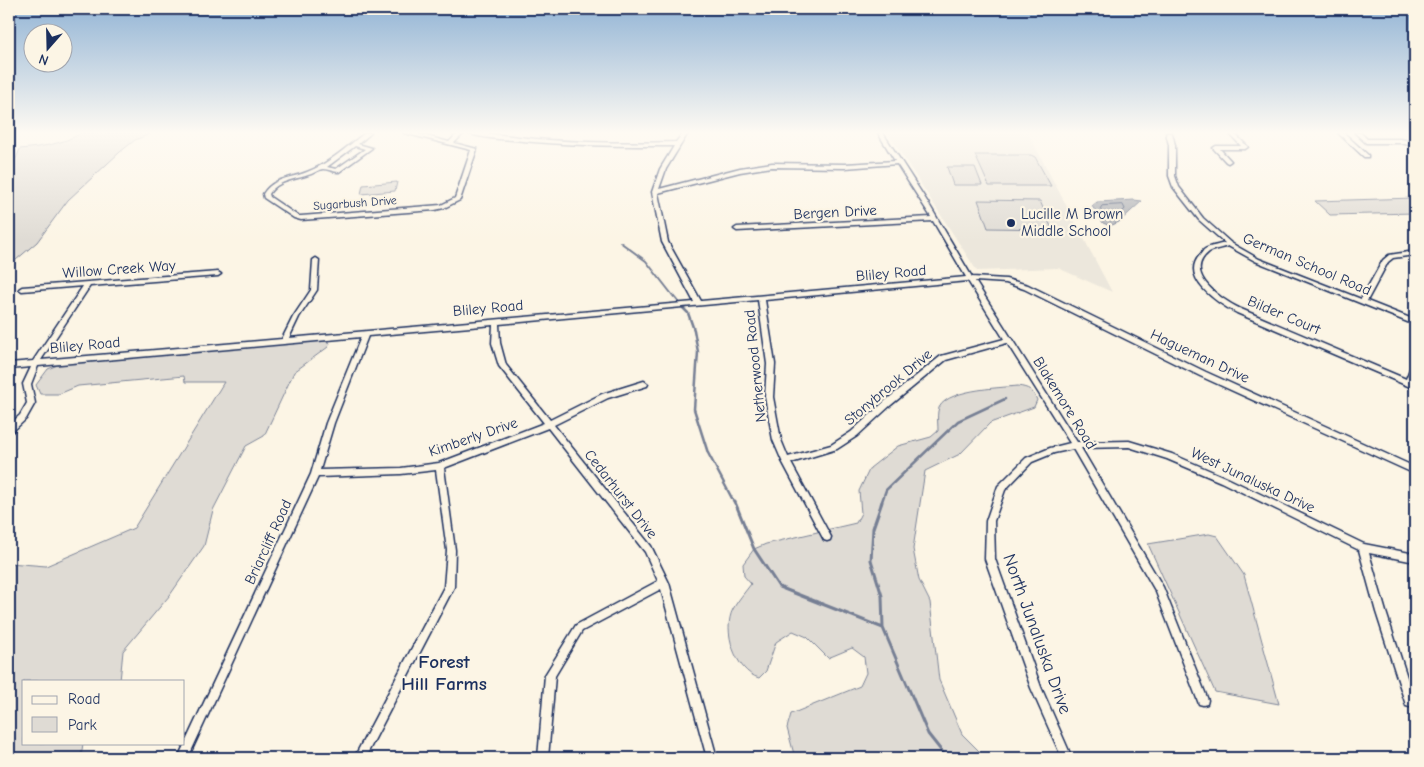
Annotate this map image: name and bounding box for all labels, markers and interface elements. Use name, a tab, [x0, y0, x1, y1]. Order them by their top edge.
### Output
north arrow	[22, 22, 72, 72]
text: N	[37, 50, 51, 69]
street label: Sugarbush Drive	[313, 193, 397, 213]
street label: Bergen Drive	[793, 201, 878, 223]
place label: Lucille M Brown Middle School	[1021, 205, 1123, 240]
marker: Lucille M Brown Middle School	[1005, 217, 1017, 229]
street label: German School Road	[1240, 229, 1374, 299]
street label: Willow Creek Way	[62, 256, 176, 282]
street label: Bliley Road	[855, 261, 927, 285]
street label: Bilder Court	[1245, 292, 1324, 339]
street label: Bliley Road	[452, 296, 524, 320]
street label: Netherwood Road	[740, 309, 770, 423]
street label: Hagueman Drive	[1148, 325, 1253, 387]
street label: Bliley Road	[49, 333, 121, 357]
street label: Stonybrook Drive	[840, 345, 936, 429]
street label: Blakemore Road	[1029, 353, 1101, 453]
street label: Kimberly Drive	[426, 413, 520, 461]
street label: West Junaluska Drive	[1188, 443, 1318, 517]
street label: Cedarhurst Drive	[581, 446, 662, 542]
street label: Briarcliff Road	[240, 497, 296, 587]
street label: North Junaluska Drive	[998, 551, 1076, 717]
district label: Forest Hill Farms	[401, 651, 487, 695]
legend	[22, 680, 185, 744]
text: Road	[68, 690, 100, 708]
text: Park	[68, 716, 97, 734]

